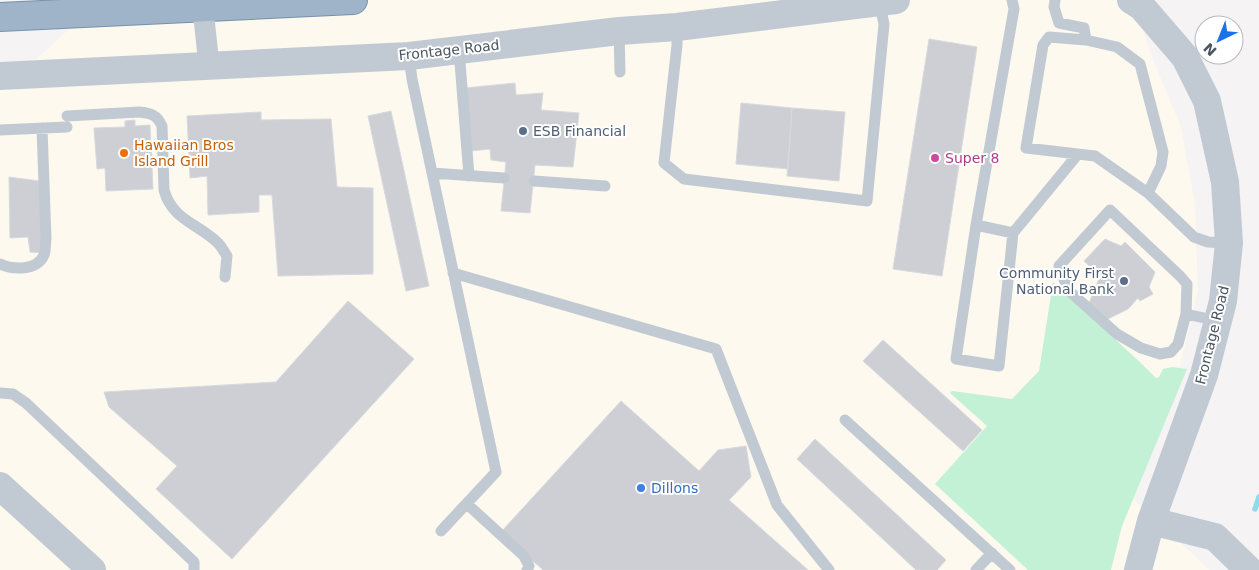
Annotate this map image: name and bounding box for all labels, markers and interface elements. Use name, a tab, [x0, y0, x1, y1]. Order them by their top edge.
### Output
north arrow	[1194, 15, 1244, 65]
street label: Frontage Road	[398, 37, 500, 63]
text: N	[1200, 40, 1220, 59]
place label: ESB Financial	[533, 123, 626, 139]
marker: ESB Financial	[517, 125, 529, 137]
place label: Hawaiian Bros Island Grill	[134, 137, 234, 169]
marker: Hawaiian Bros Island Grill	[118, 147, 130, 159]
place label: Super 8	[945, 150, 999, 166]
marker: Super 8	[929, 152, 941, 164]
place label: Community First National Bank	[999, 265, 1115, 297]
marker: Community First National Bank	[1118, 275, 1130, 287]
street label: Frontage Road	[1192, 284, 1232, 386]
place label: Dillons	[651, 480, 698, 496]
marker: Dillons	[635, 482, 647, 494]

